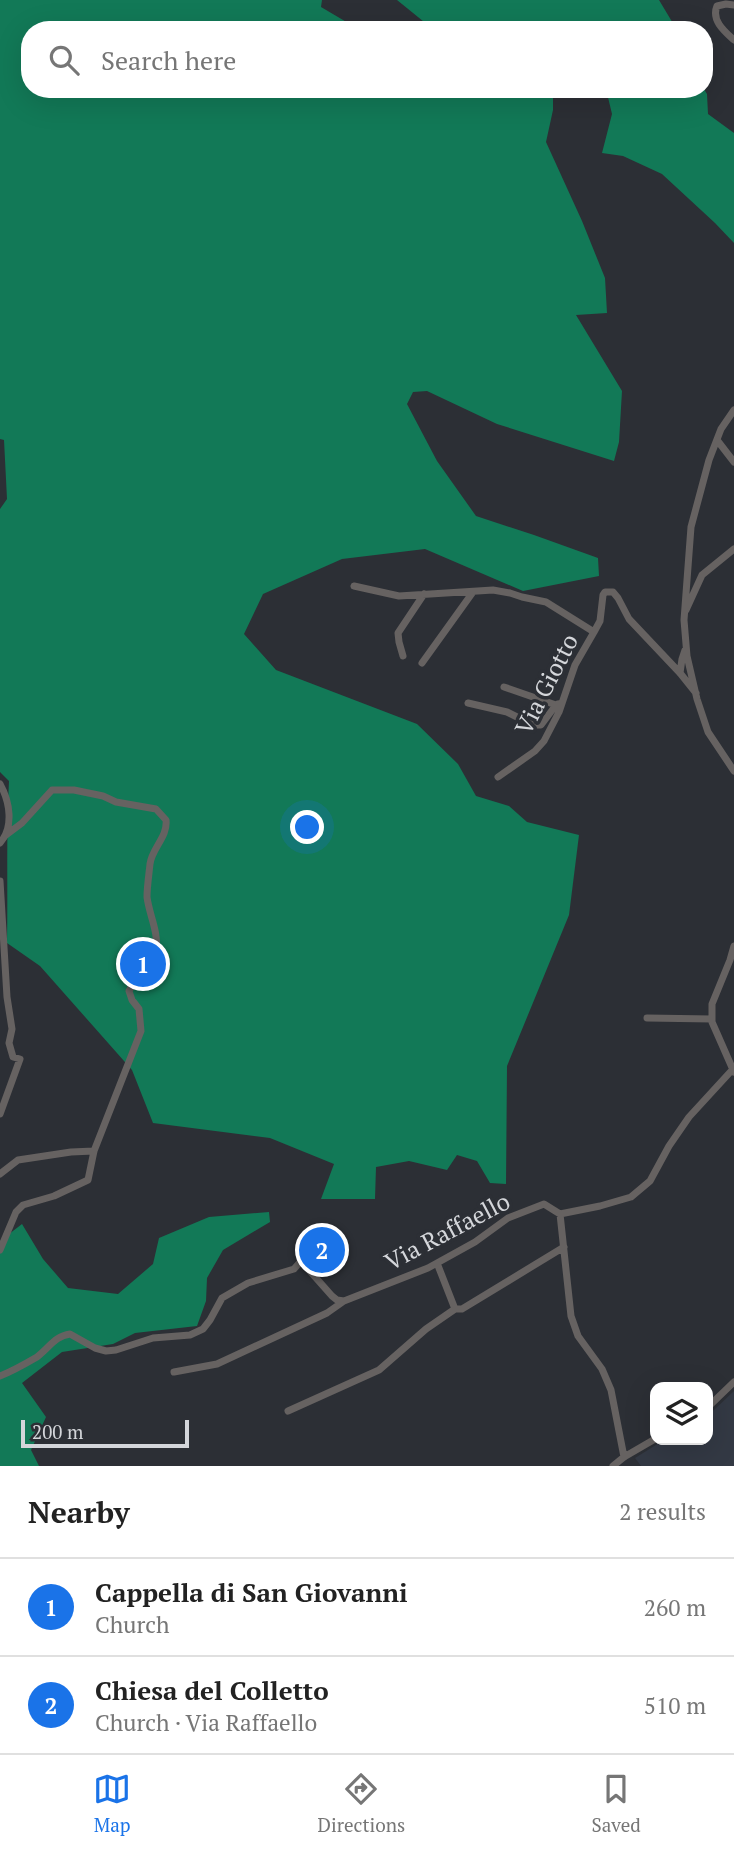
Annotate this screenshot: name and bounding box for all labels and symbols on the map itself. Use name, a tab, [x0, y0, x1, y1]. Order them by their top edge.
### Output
street label: Via Giotto	[507, 628, 585, 740]
your location	[290, 810, 324, 844]
pin: 1	[120, 938, 166, 990]
street label: Via Raffaello	[379, 1185, 515, 1277]
pin: 2	[299, 1224, 345, 1276]
scale bar	[21, 1417, 189, 1449]

